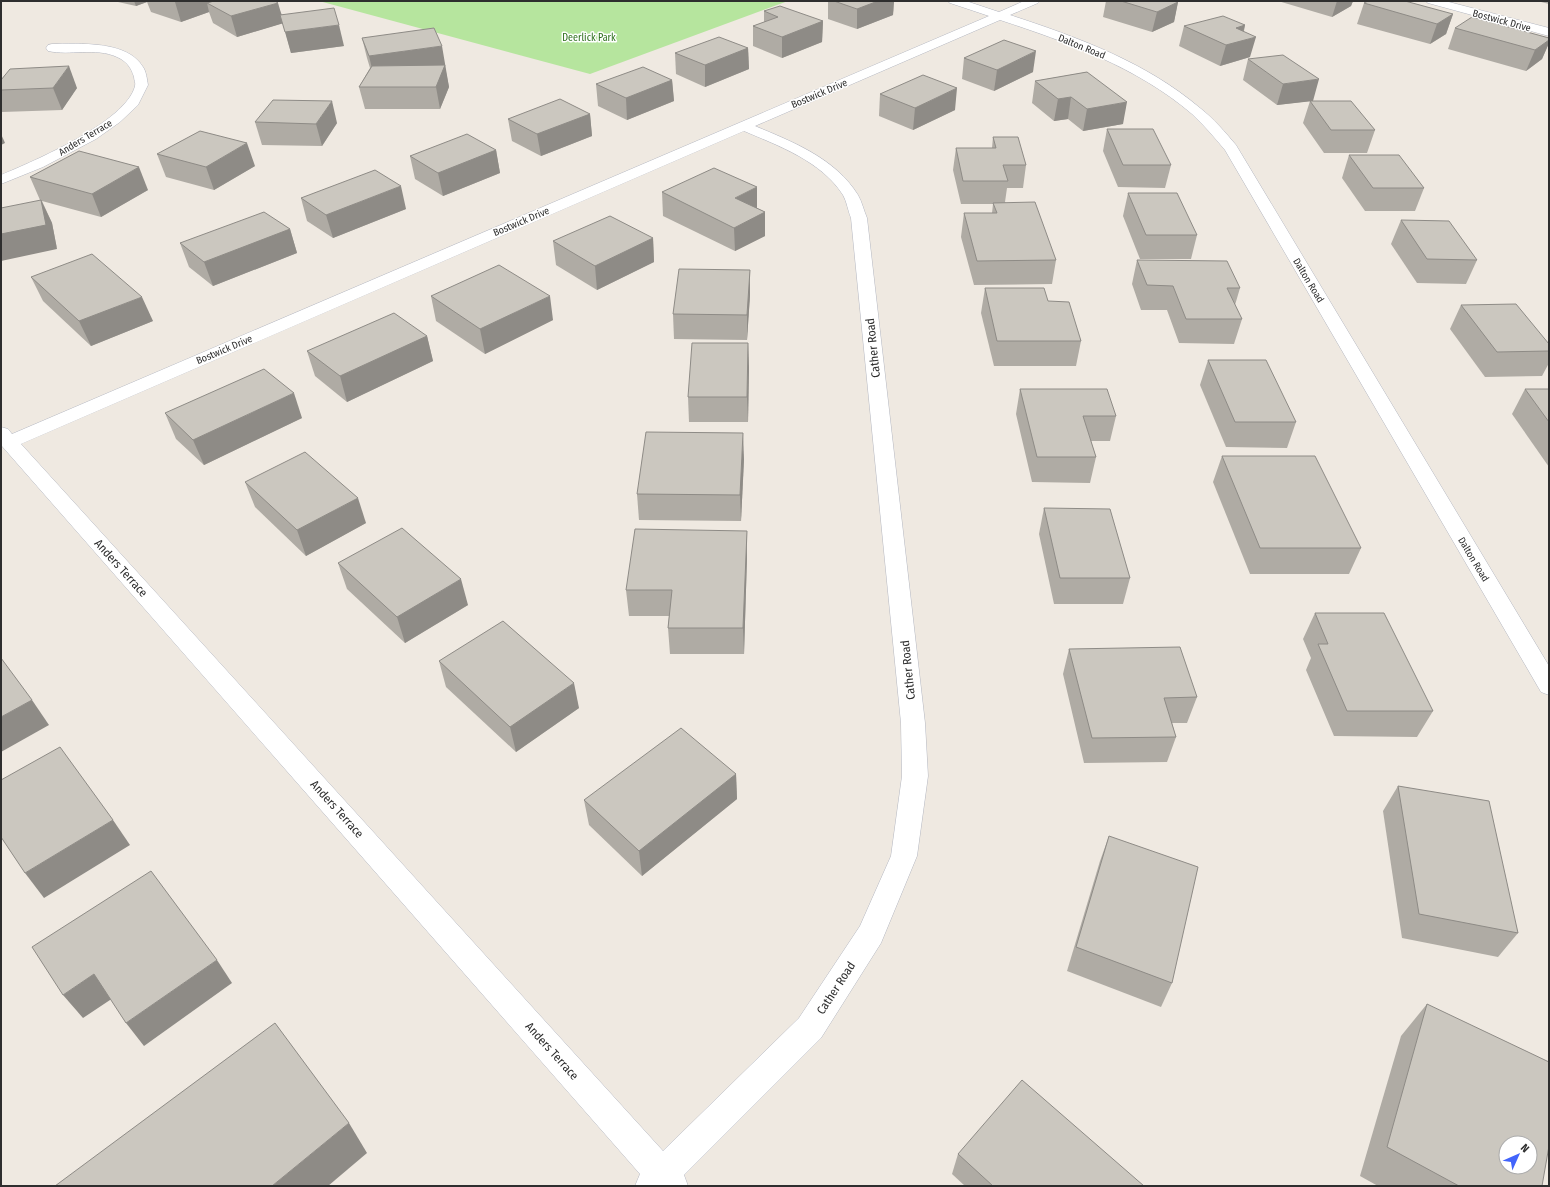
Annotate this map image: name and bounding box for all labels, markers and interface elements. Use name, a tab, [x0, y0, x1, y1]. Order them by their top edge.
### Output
street label: Bostwick Drive	[1471, 7, 1532, 35]
park label: Deerlick Park	[562, 32, 616, 44]
street label: Dalton Road	[1056, 32, 1107, 62]
street label: Bostwick Drive	[790, 77, 849, 111]
street label: Anders Terrace	[57, 117, 115, 159]
street label: Bostwick Drive	[492, 205, 551, 239]
street label: Dalton Road	[1290, 256, 1326, 305]
street label: Cather Road	[863, 317, 883, 379]
street label: Bostwick Drive	[195, 333, 254, 367]
street label: Dalton Road	[1455, 535, 1491, 584]
street label: Anders Terrace	[92, 536, 151, 600]
street label: Cather Road	[898, 639, 918, 701]
street label: Anders Terrace	[308, 777, 367, 841]
street label: Cather Road	[814, 959, 858, 1017]
street label: Anders Terrace	[523, 1019, 582, 1083]
north arrow	[1498, 1135, 1538, 1175]
text: N	[1518, 1141, 1532, 1155]

